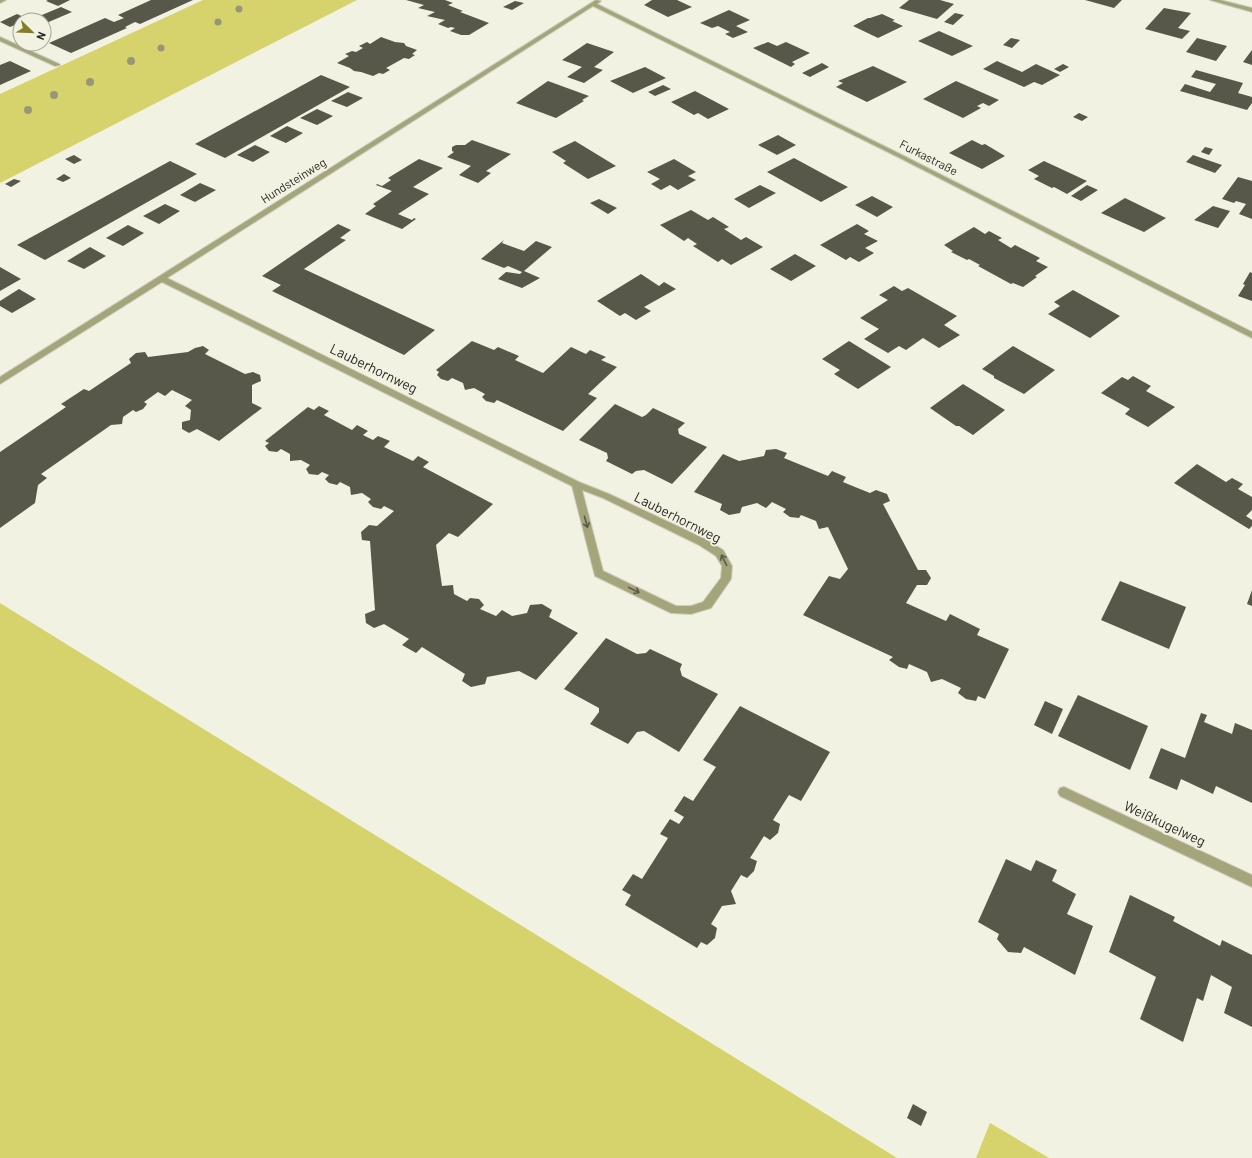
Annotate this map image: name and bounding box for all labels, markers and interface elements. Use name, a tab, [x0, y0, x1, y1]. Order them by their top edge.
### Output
north arrow	[12, 12, 52, 52]
text: N	[34, 30, 49, 42]
street label: Furkastraße	[898, 136, 960, 178]
street label: Hundsteinweg	[258, 154, 328, 206]
street label: Lauberhornweg	[328, 340, 420, 396]
street label: Lauberhornweg	[632, 488, 724, 546]
one-way arrow	[582, 515, 590, 528]
one-way arrow	[720, 554, 727, 566]
one-way arrow	[628, 587, 640, 594]
street label: Weißkugelweg	[1122, 797, 1208, 849]

